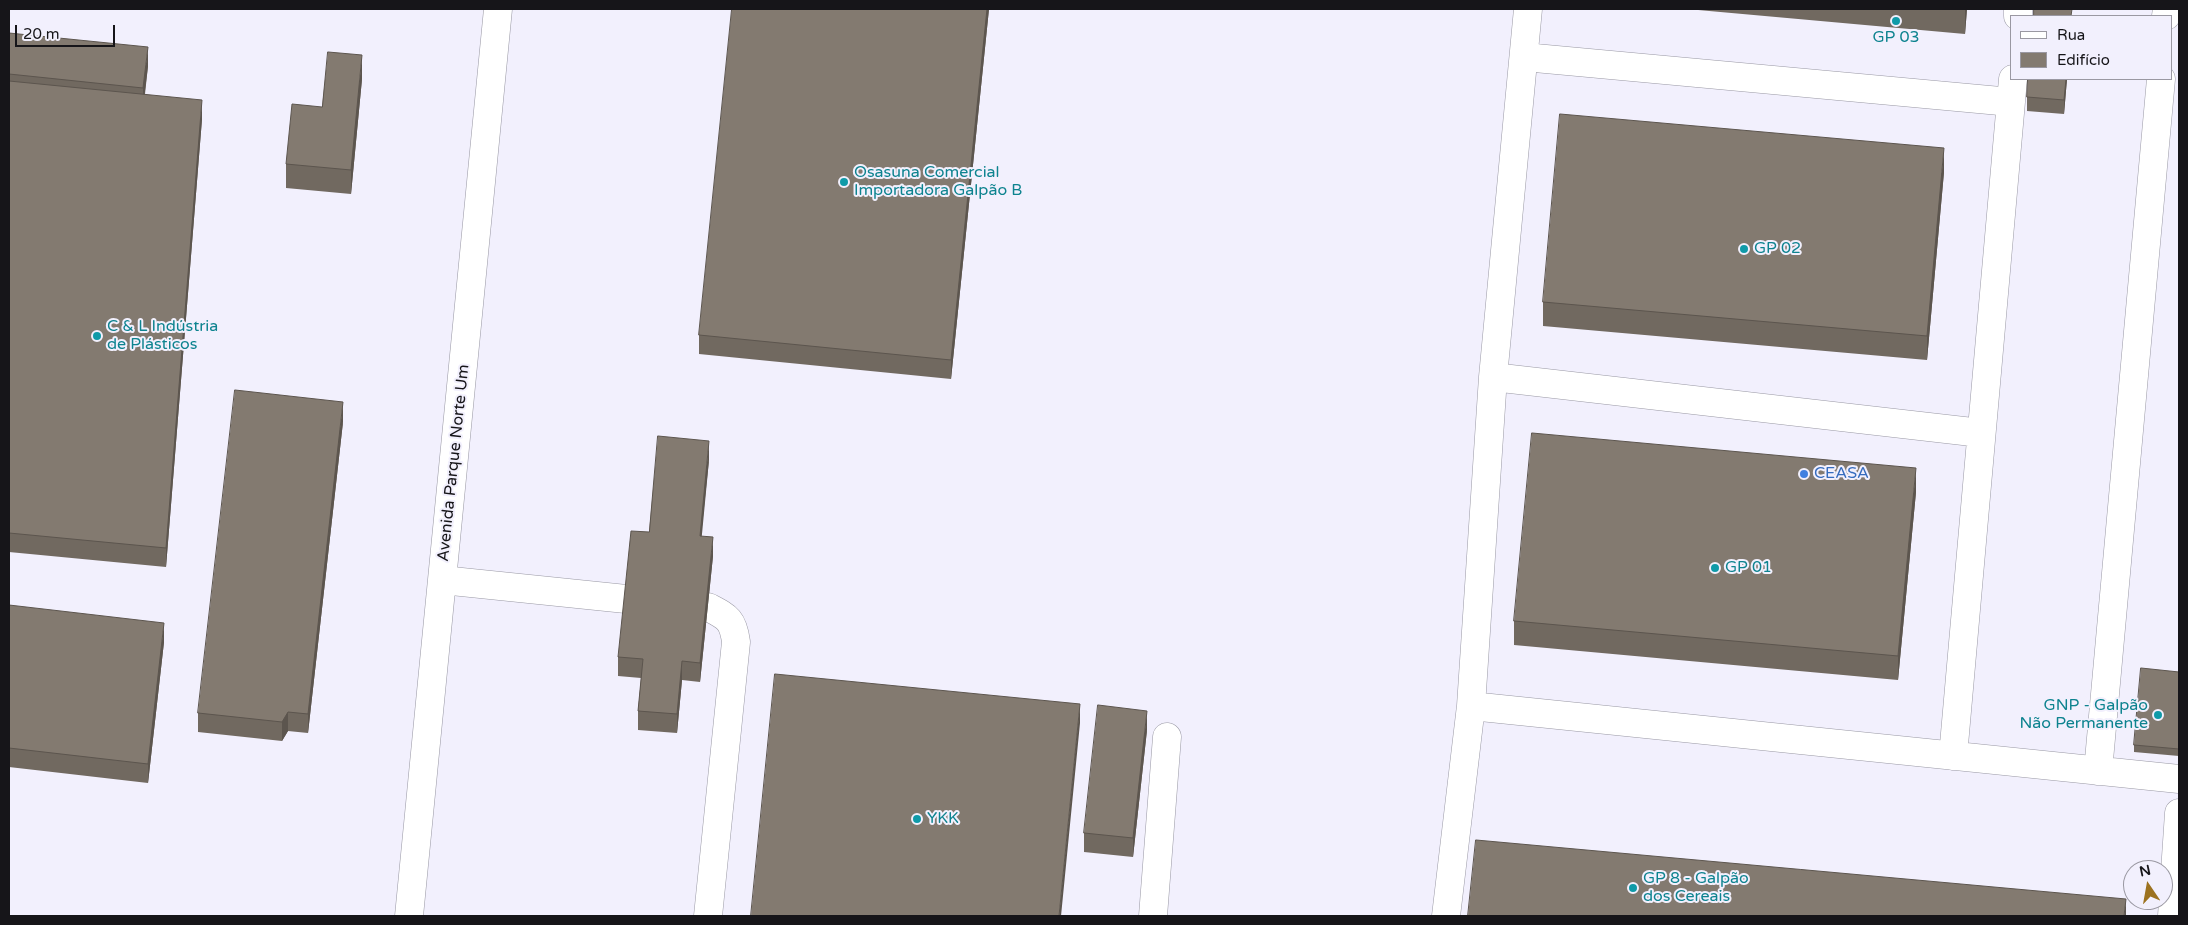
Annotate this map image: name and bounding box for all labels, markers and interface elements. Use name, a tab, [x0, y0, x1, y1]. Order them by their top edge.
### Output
scale bar	[18, 15, 118, 47]
marker: GP 03	[1890, 15, 1902, 27]
legend	[2010, 15, 2173, 80]
text: 20 m	[23, 25, 60, 43]
text: Rua	[2057, 26, 2085, 44]
place label: GP 03	[1872, 28, 1920, 48]
text: Edifício	[2057, 51, 2110, 69]
place label: Osasuna Comercial Importadora Galpão B	[854, 163, 1022, 201]
marker: Osasuna Comercial Importadora Galpão B	[838, 176, 850, 188]
place label: GP 02	[1754, 239, 1801, 259]
marker: GP 02	[1738, 243, 1750, 255]
place label: C & L Indústria de Plásticos	[107, 317, 218, 355]
marker: C & L Indústria de Plásticos	[91, 330, 103, 342]
street label: Avenida Parque Norte Um	[434, 363, 474, 563]
place label: CEASA	[1814, 464, 1869, 484]
marker: CEASA	[1798, 468, 1810, 480]
place label: GP 01	[1725, 558, 1772, 578]
marker: GP 01	[1709, 562, 1721, 574]
place label: GNP - Galpão Não Permanente	[2019, 696, 2148, 734]
marker: GNP - Galpão Não Permanente	[2152, 709, 2164, 721]
place label: YKK	[927, 809, 959, 829]
marker: YKK	[911, 813, 923, 825]
north arrow	[2123, 860, 2173, 910]
text: N	[2138, 861, 2152, 880]
place label: GP 8 - Galpão dos Cereais	[1643, 869, 1749, 907]
marker: GP 8 - Galpão dos Cereais	[1627, 882, 1639, 894]

